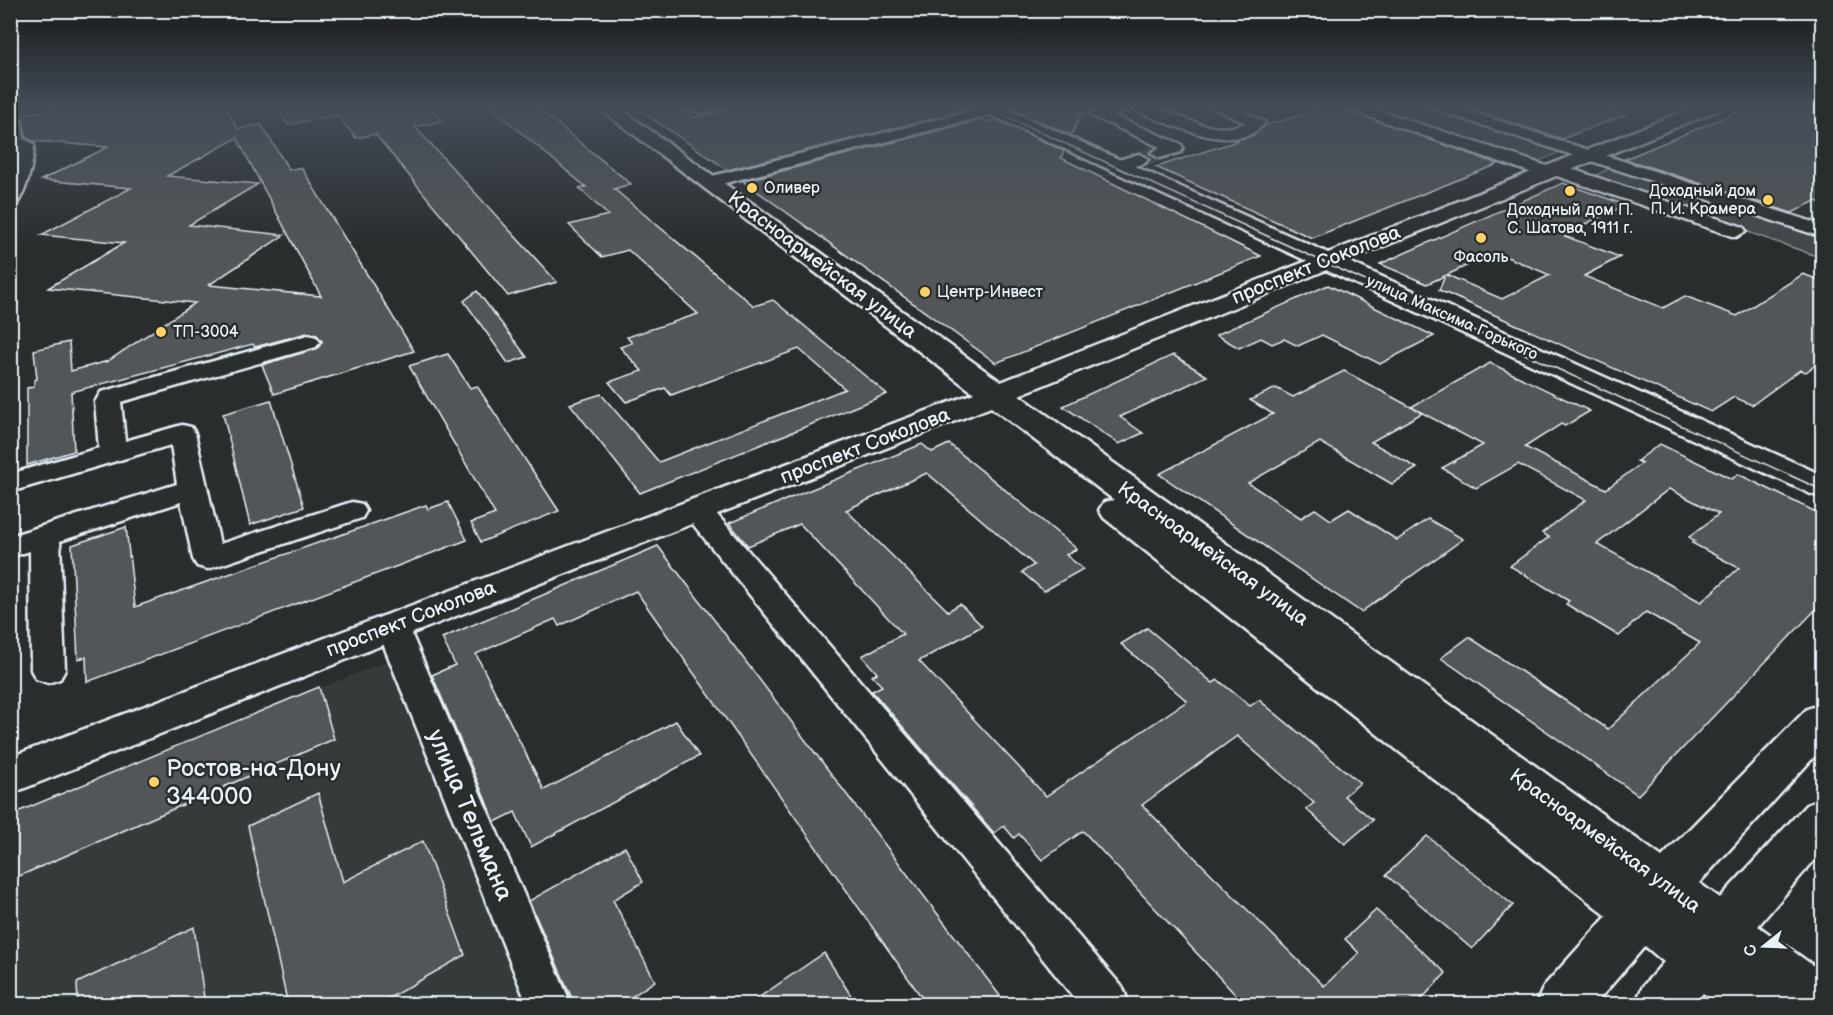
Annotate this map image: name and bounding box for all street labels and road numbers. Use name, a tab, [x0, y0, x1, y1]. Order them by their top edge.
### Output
street label: Красноармейская улица	[723, 186, 921, 344]
street label: проспект Соколова	[1228, 220, 1404, 310]
street label: улица Максима Горького	[1363, 272, 1541, 364]
street label: проспект Соколова	[777, 403, 953, 489]
street label: Красноармейская улица	[1113, 477, 1313, 631]
street label: проспект Соколова	[323, 576, 499, 662]
street label: улица Тельмана	[421, 725, 519, 905]
street label: Красноармейская улица	[1505, 764, 1705, 918]

